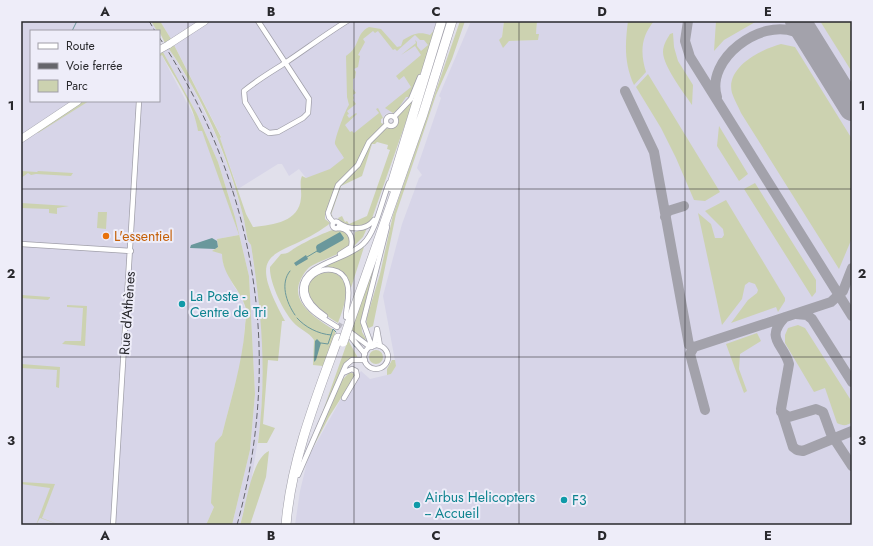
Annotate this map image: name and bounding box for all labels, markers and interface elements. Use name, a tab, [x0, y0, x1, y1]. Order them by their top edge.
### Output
text: A	[99, 2, 110, 21]
text: B	[267, 2, 276, 21]
text: C	[431, 2, 441, 21]
text: D	[597, 2, 607, 21]
text: E	[764, 2, 772, 21]
legend	[30, 30, 160, 102]
text: Route	[66, 37, 95, 55]
text: Voie ferrée	[66, 57, 122, 75]
text: Parc	[66, 77, 88, 95]
text: 1	[8, 96, 14, 115]
text: 1	[859, 96, 865, 115]
place label: L'essentiel	[114, 226, 173, 246]
marker: L'essentiel	[101, 231, 111, 241]
text: 2	[7, 264, 15, 283]
text: 2	[858, 264, 866, 283]
street label: Rue d'Athènes	[114, 270, 140, 356]
place label: La Poste - Centre de Tri	[190, 286, 267, 322]
marker: La Poste - Centre de Tri	[177, 299, 187, 309]
text: 3	[7, 431, 15, 450]
text: 3	[858, 431, 866, 450]
place label: Airbus Helicopters -- Accueil	[425, 487, 536, 523]
place label: F3	[572, 490, 587, 510]
marker: F3	[559, 495, 569, 505]
marker: Airbus Helicopters -- Accueil	[412, 500, 422, 510]
text: A	[99, 526, 110, 545]
text: B	[267, 526, 276, 545]
text: C	[431, 526, 441, 545]
text: D	[597, 526, 607, 545]
text: E	[764, 526, 772, 545]

